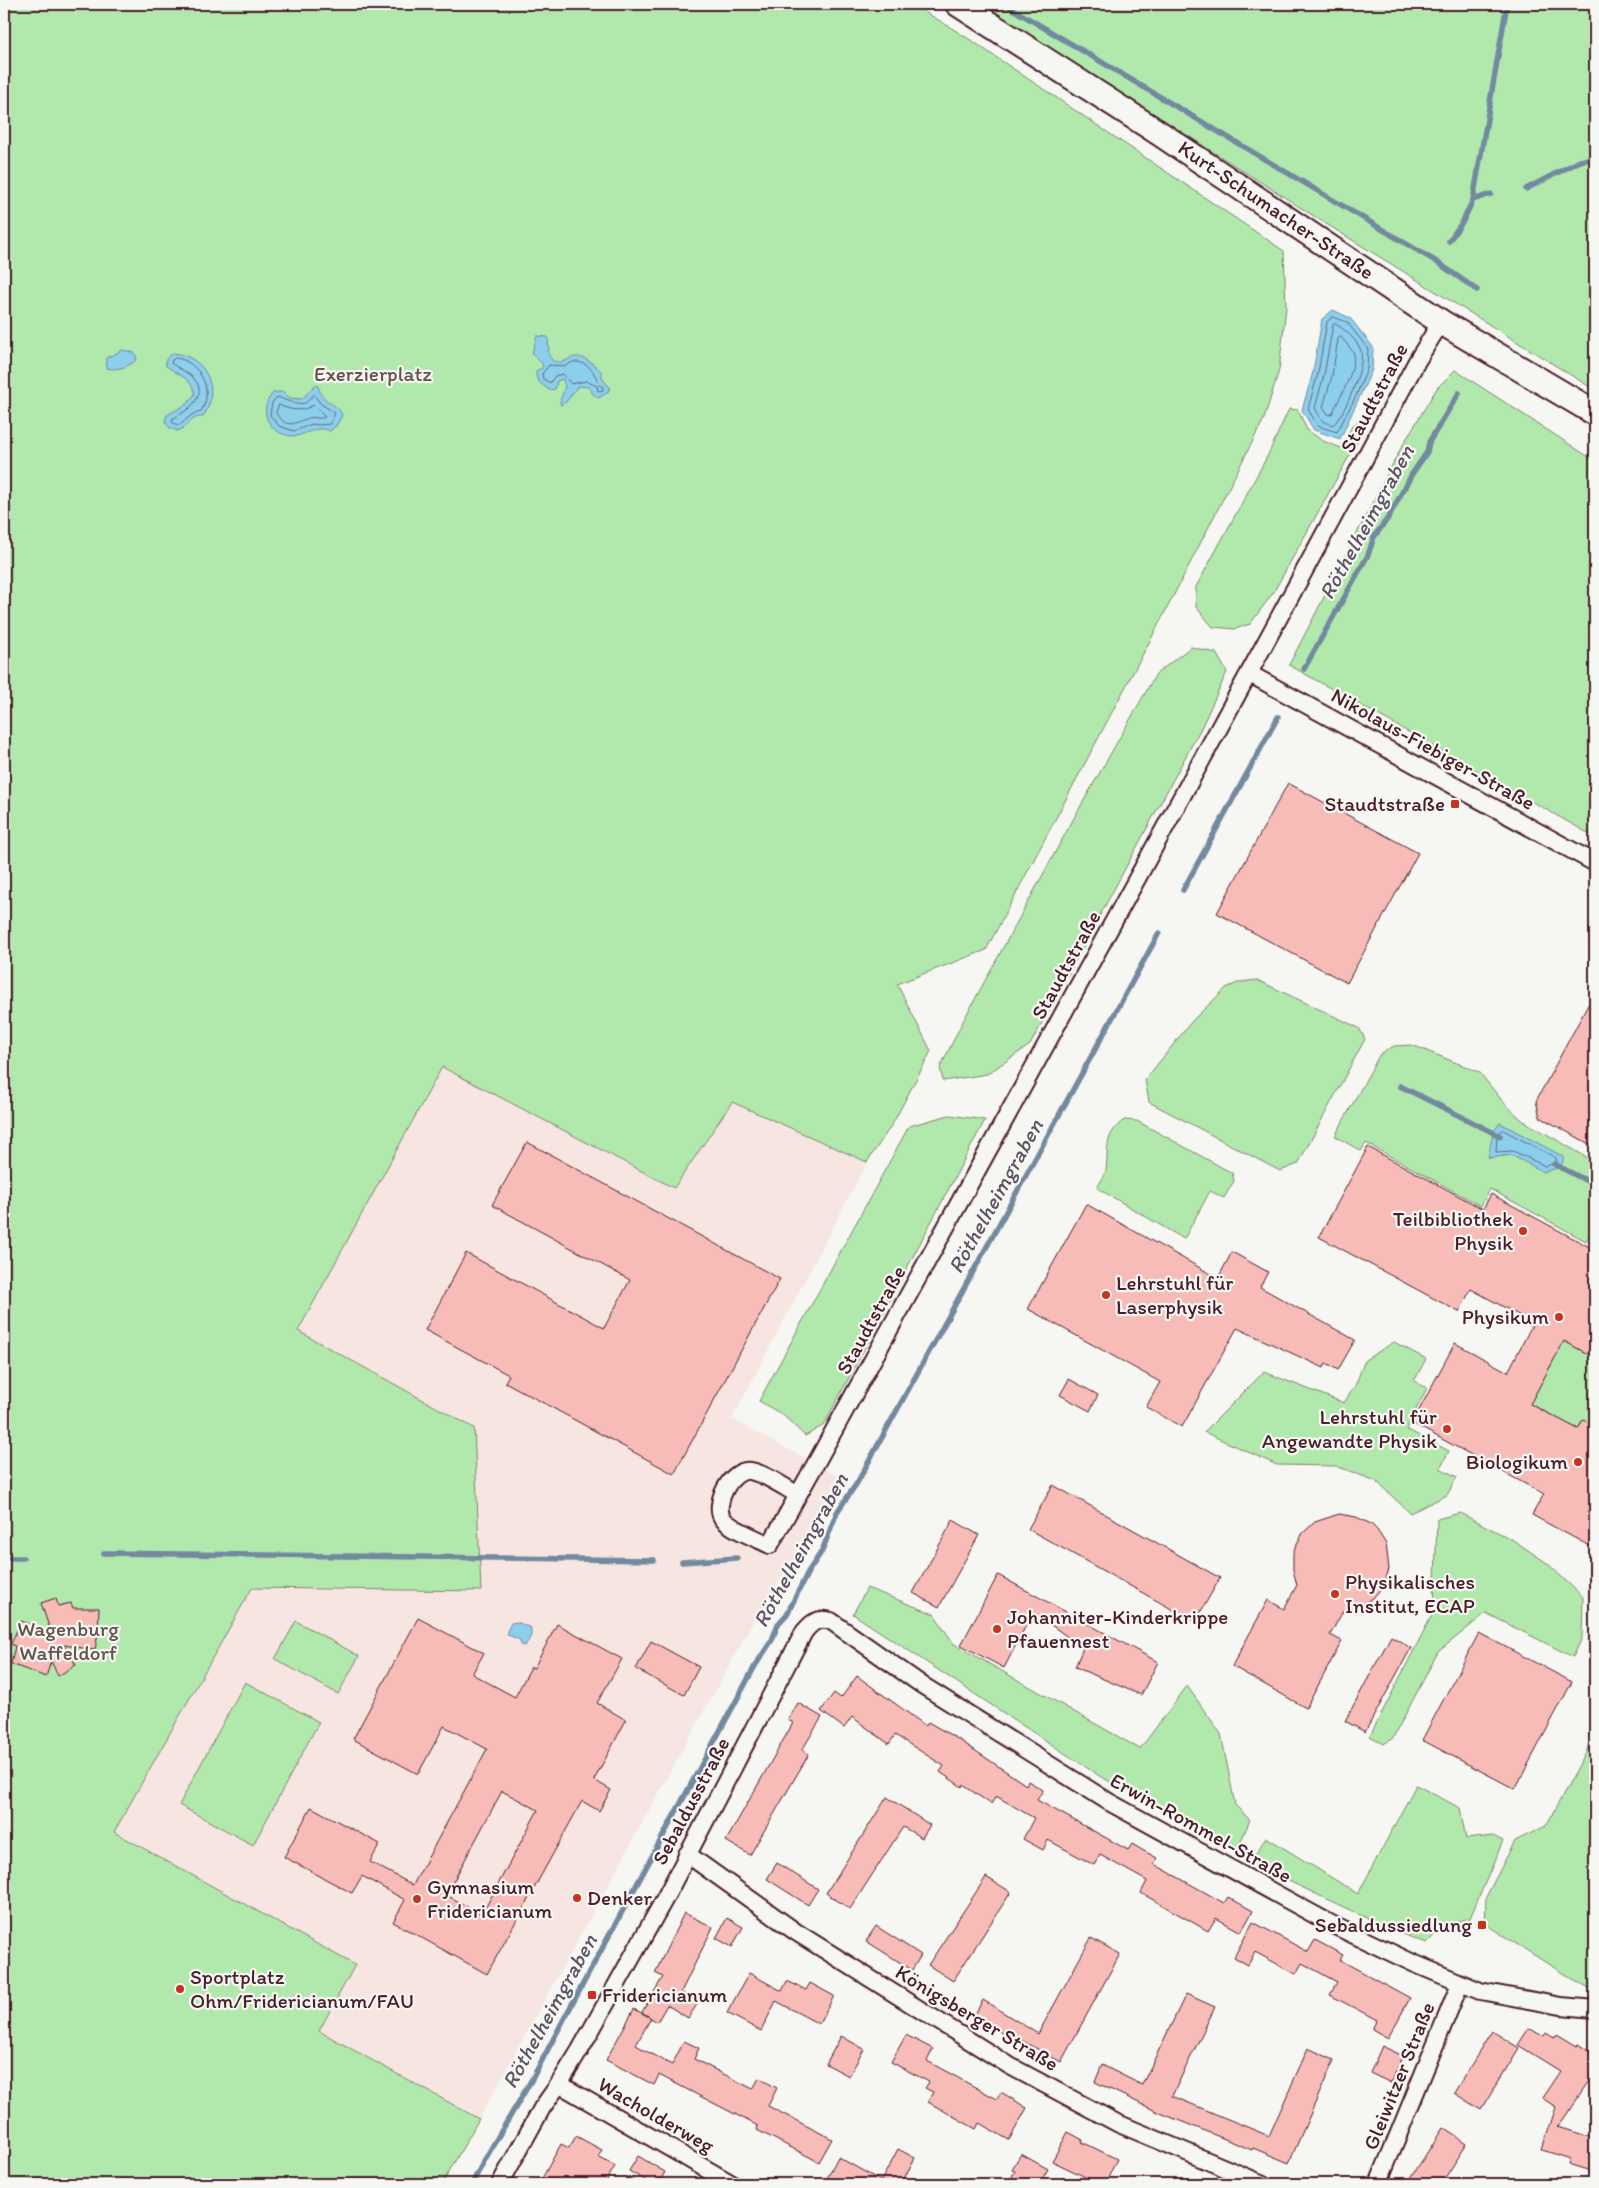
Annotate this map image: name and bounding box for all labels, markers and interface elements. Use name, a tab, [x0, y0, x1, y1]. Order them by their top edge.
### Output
street label: Kurt-Schumacher-Straße	[1174, 135, 1379, 284]
street label: Staudtstraße	[1334, 339, 1413, 457]
park label: Exerzierplatz	[314, 361, 432, 386]
water label: Röthelheimgraben	[1313, 440, 1420, 604]
street label: Nikolaus-Fiebiger-Straße	[1327, 682, 1539, 815]
place label: Staudtstraße	[1324, 791, 1445, 816]
marker: Staudtstraße	[1449, 798, 1461, 810]
street label: Staudtstraße	[1025, 906, 1106, 1024]
water label: Röthelheimgraben	[942, 1114, 1049, 1278]
place label: Teilbibliothek Physik	[1393, 1206, 1513, 1255]
marker: Teilbibliothek Physik	[1517, 1225, 1529, 1237]
street label: Staudtstraße	[830, 1261, 911, 1379]
place label: Lehrstuhl für Laserphysik	[1116, 1270, 1234, 1319]
marker: Lehrstuhl für Laserphysik	[1100, 1289, 1112, 1301]
place label: Physikum	[1462, 1304, 1549, 1329]
marker: Physikum	[1553, 1311, 1565, 1323]
place label: Lehrstuhl für Angewandte Physik	[1262, 1404, 1437, 1453]
marker: Lehrstuhl für Angewandte Physik	[1441, 1423, 1453, 1435]
place label: Biologikum	[1466, 1449, 1568, 1474]
marker: Biologikum	[1572, 1456, 1584, 1468]
water label: Röthelheimgraben	[747, 1468, 854, 1632]
place label: Physikalisches Institut, ECAP	[1345, 1569, 1475, 1618]
marker: Physikalisches Institut, ECAP	[1329, 1588, 1341, 1600]
place label: Johanniter-Kinderkrippe Pfauennest	[1007, 1604, 1228, 1653]
park label: Wagenburg Waffeldorf	[17, 1616, 119, 1665]
marker: Johanniter-Kinderkrippe Pfauennest	[991, 1623, 1003, 1635]
street label: Sebaldusstraße	[646, 1733, 735, 1869]
street label: Erwin-Rommel-Straße	[1106, 1767, 1296, 1888]
place label: Gymnasium Fridericianum	[427, 1874, 553, 1923]
place label: Denker	[587, 1885, 652, 1910]
marker: Denker	[571, 1892, 583, 1904]
marker: Gymnasium Fridericianum	[411, 1893, 423, 1905]
place label: Sebaldussiedlung	[1315, 1912, 1472, 1937]
marker: Sebaldussiedlung	[1476, 1919, 1488, 1931]
water label: Röthelheimgraben	[496, 1929, 603, 2093]
street label: Königsberger Straße	[891, 1959, 1063, 2076]
place label: Sportplatz Ohm/Fridericianum/FAU	[190, 1964, 414, 2013]
place label: Fridericianum	[602, 1982, 728, 2007]
marker: Sportplatz Ohm/Fridericianum/FAU	[174, 1983, 186, 1995]
marker: Fridericianum	[586, 1989, 598, 2001]
street label: Gleiwitzer Straße	[1358, 1998, 1440, 2153]
street label: Wacholderweg	[594, 2071, 719, 2158]

